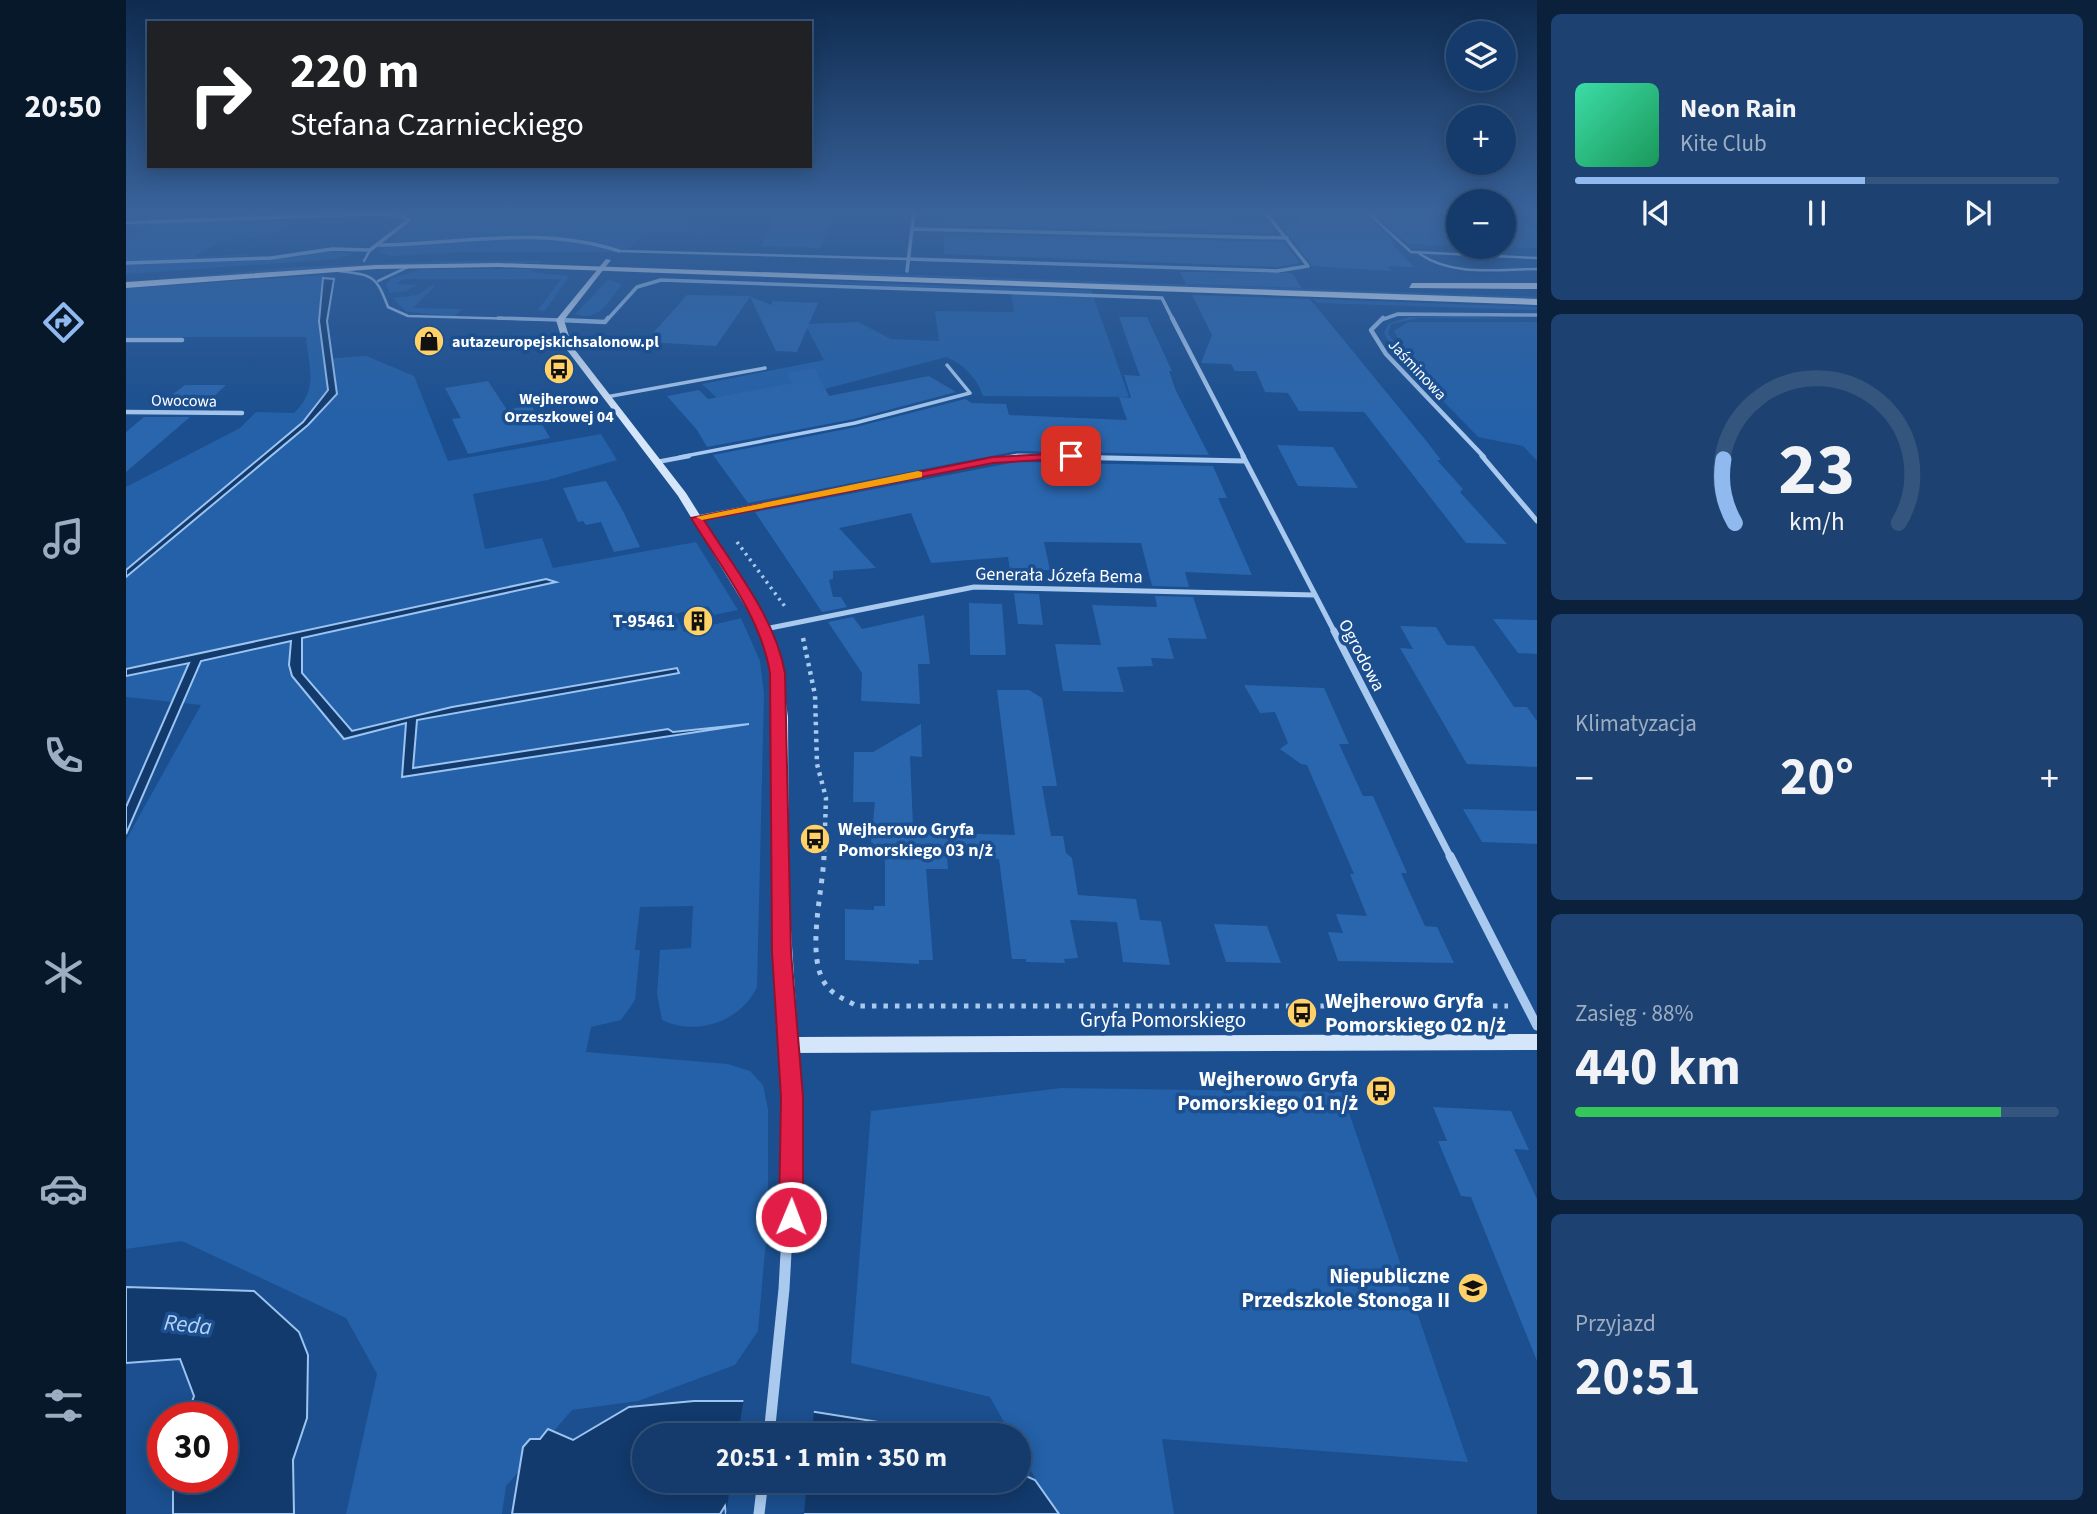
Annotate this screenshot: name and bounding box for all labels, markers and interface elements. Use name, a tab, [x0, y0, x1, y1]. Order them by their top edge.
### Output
map controls	[1446, 21, 1516, 259]
button: layers	[1446, 21, 1516, 91]
text: 220 m	[290, 37, 419, 107]
icon: right	[175, 49, 266, 140]
text: 20:50	[24, 84, 102, 130]
text: Neon Rain	[1680, 90, 1797, 127]
text: Stefana Czarnieckiego	[290, 102, 584, 148]
button: +	[1446, 105, 1516, 175]
text: Kite Club	[1680, 127, 1767, 160]
button: −	[1446, 189, 1516, 259]
icon: previous	[1637, 194, 1675, 232]
icon: pause	[1798, 194, 1836, 232]
icon: next	[1959, 194, 1997, 232]
icon: directions	[39, 298, 88, 347]
shop icon: autazeuropejskichsalonow.pl	[412, 324, 446, 358]
place label: autazeuropejskichsalonow.pl	[452, 331, 659, 353]
street label: Jaśminowa	[1383, 334, 1451, 405]
bus stop icon: Wejherowo Orzeszkowej 04	[542, 352, 576, 386]
place label: Wejherowo Orzeszkowej 04	[504, 388, 614, 428]
street label: Owocowa	[151, 389, 217, 413]
text: 23	[1779, 418, 1855, 522]
pin	[1041, 426, 1101, 486]
icon: arrive	[1052, 437, 1090, 475]
text: km/h	[1789, 504, 1845, 540]
icon: music	[39, 514, 88, 563]
street label: Generała Józefa Bema	[975, 562, 1143, 589]
building icon: T-95461	[681, 604, 715, 638]
place label: T-95461	[613, 609, 675, 634]
street label: Ogrodowa	[1332, 615, 1391, 696]
text: Klimatyzacja	[1575, 707, 1697, 740]
icon: phone	[39, 731, 88, 780]
text: 20°	[1780, 741, 1854, 815]
text: −	[1575, 752, 1594, 806]
text: +	[2040, 752, 2059, 806]
place label: Wejherowo Gryfa Pomorskiego 03 n/ż	[838, 817, 993, 863]
bus stop icon: Wejherowo Gryfa Pomorskiego 03 n/ż	[798, 822, 832, 856]
icon: climate	[39, 948, 88, 997]
place label: Wejherowo Gryfa Pomorskiego 02 n/ż	[1325, 986, 1506, 1040]
bus stop icon: Wejherowo Gryfa Pomorskiego 02 n/ż	[1285, 996, 1319, 1030]
text: Zasięg · 88%	[1575, 997, 1693, 1030]
street label: Gryfa Pomorskiego	[1080, 1005, 1246, 1035]
text: 440 km	[1575, 1031, 1741, 1105]
place label: Wejherowo Gryfa Pomorskiego 01 n/ż	[1177, 1064, 1358, 1118]
bus stop icon: Wejherowo Gryfa Pomorskiego 01 n/ż	[1364, 1074, 1398, 1108]
icon: car	[39, 1164, 88, 1213]
position arrow	[754, 1180, 828, 1254]
place label: Niepubliczne Przedszkole Stonoga II	[1242, 1261, 1450, 1315]
school or university icon: Niepubliczne Przedszkole Stonoga II	[1456, 1271, 1490, 1305]
water label: Reda	[162, 1306, 214, 1343]
text: Przyjazd	[1575, 1307, 1656, 1340]
text: 20:51	[1575, 1341, 1700, 1415]
icon: filters	[39, 1381, 88, 1430]
speed limit sign: 30	[147, 1402, 238, 1493]
text: 20:51 · 1 min · 350 m	[716, 1439, 947, 1476]

